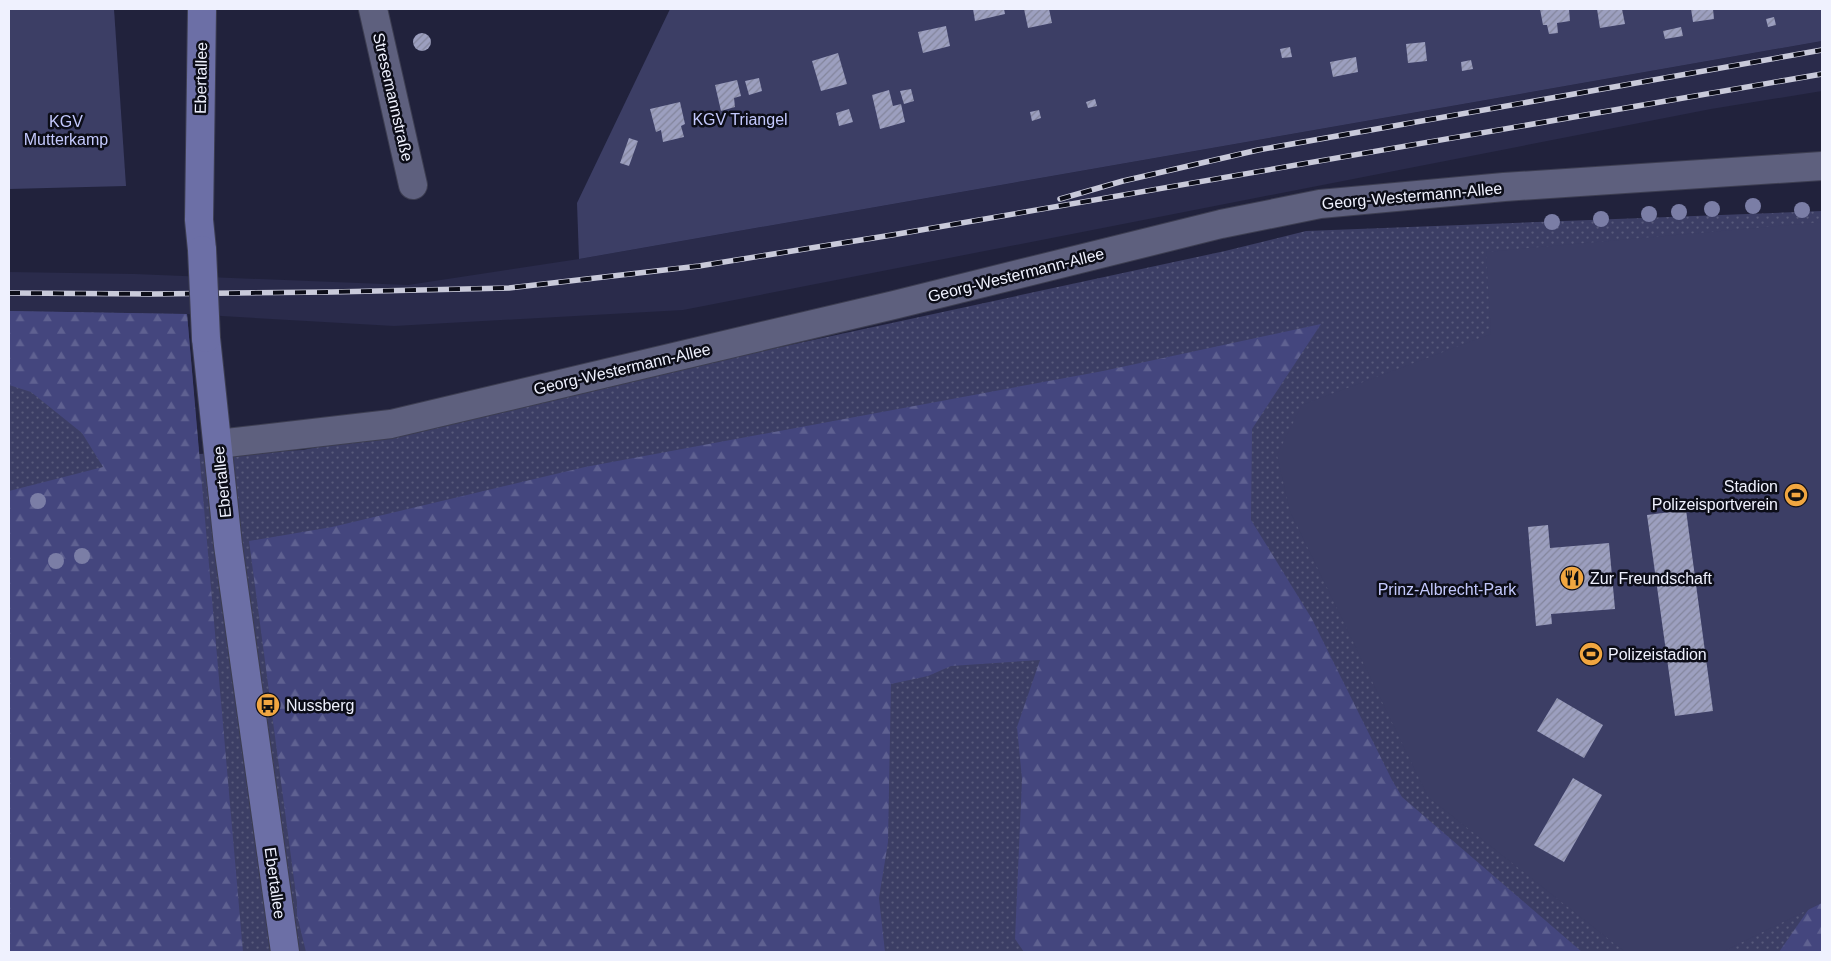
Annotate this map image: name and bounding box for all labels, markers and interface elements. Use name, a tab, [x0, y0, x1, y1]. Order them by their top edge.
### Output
street label: Stresemannstraße	[370, 31, 416, 163]
street label: Ebertallee	[192, 42, 210, 114]
park label: KGV Triangel	[692, 111, 788, 128]
park label: KGV Mutterkamp	[24, 113, 108, 148]
street label: Georg-Westermann-Allee	[1321, 180, 1503, 212]
street label: Georg-Westermann-Allee	[926, 245, 1106, 305]
street label: Georg-Westermann-Allee	[532, 340, 712, 398]
street label: Ebertallee	[210, 445, 234, 519]
place label: Stadion Polizeisportverein	[1652, 478, 1778, 513]
sports icon: Stadion Polizeisportverein	[1783, 482, 1809, 508]
restaurant icon: Zur Freundschaft	[1559, 565, 1585, 591]
place label: Zur Freundschaft	[1590, 570, 1712, 587]
park label: Prinz-Albrecht-Park	[1378, 581, 1517, 598]
sports icon: Polizeistadion	[1578, 641, 1604, 667]
place label: Polizeistadion	[1608, 646, 1707, 663]
bus stop icon: Nussberg	[255, 692, 281, 718]
place label: Nussberg	[286, 697, 354, 714]
street label: Ebertallee	[262, 846, 288, 920]

